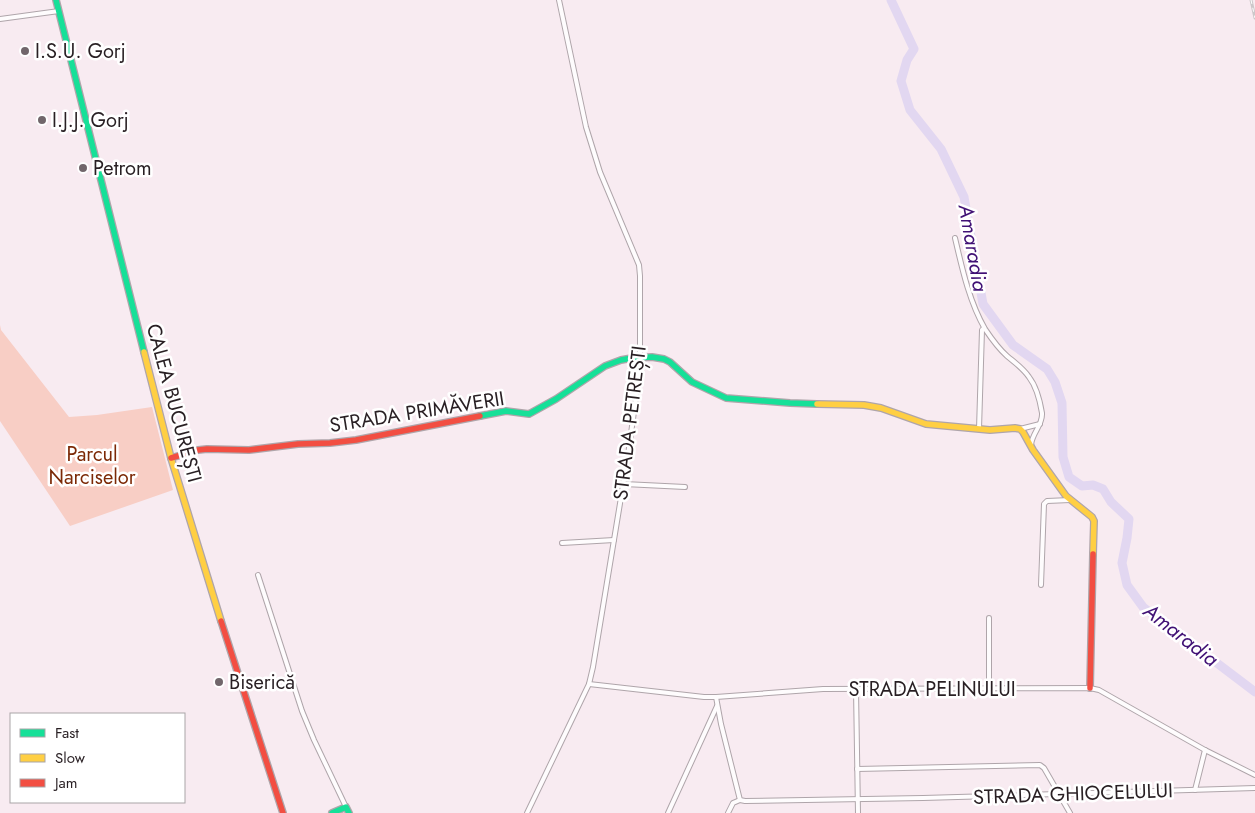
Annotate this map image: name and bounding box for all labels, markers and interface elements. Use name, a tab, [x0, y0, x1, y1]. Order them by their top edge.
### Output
place label: I.S.U. Gorj	[35, 37, 126, 66]
marker: I.S.U. Gorj	[19, 45, 31, 57]
place label: I.J.J. Gorj	[52, 106, 129, 135]
marker: I.J.J. Gorj	[36, 114, 48, 126]
place label: Petrom	[93, 154, 152, 183]
marker: Petrom	[77, 162, 89, 174]
water label: Amaradia	[950, 201, 995, 294]
street label: CALEA BUCUREȘTI	[139, 320, 209, 486]
street label: STRADA PETREȘTI	[606, 344, 654, 502]
street label: STRADA PRIMĂVERII	[328, 384, 506, 440]
park label: Parcul Narciselor	[48, 440, 136, 492]
water label: Amaradia	[1136, 595, 1225, 674]
place label: Biserică	[229, 668, 295, 697]
street label: STRADA PELINULUI	[848, 675, 1016, 704]
marker: Biserică	[213, 676, 225, 688]
legend	[10, 713, 185, 803]
text: Fast	[55, 722, 79, 744]
text: Slow	[55, 747, 86, 769]
text: Jam	[53, 772, 78, 794]
street label: STRADA GHIOCELULUI	[973, 776, 1173, 812]

